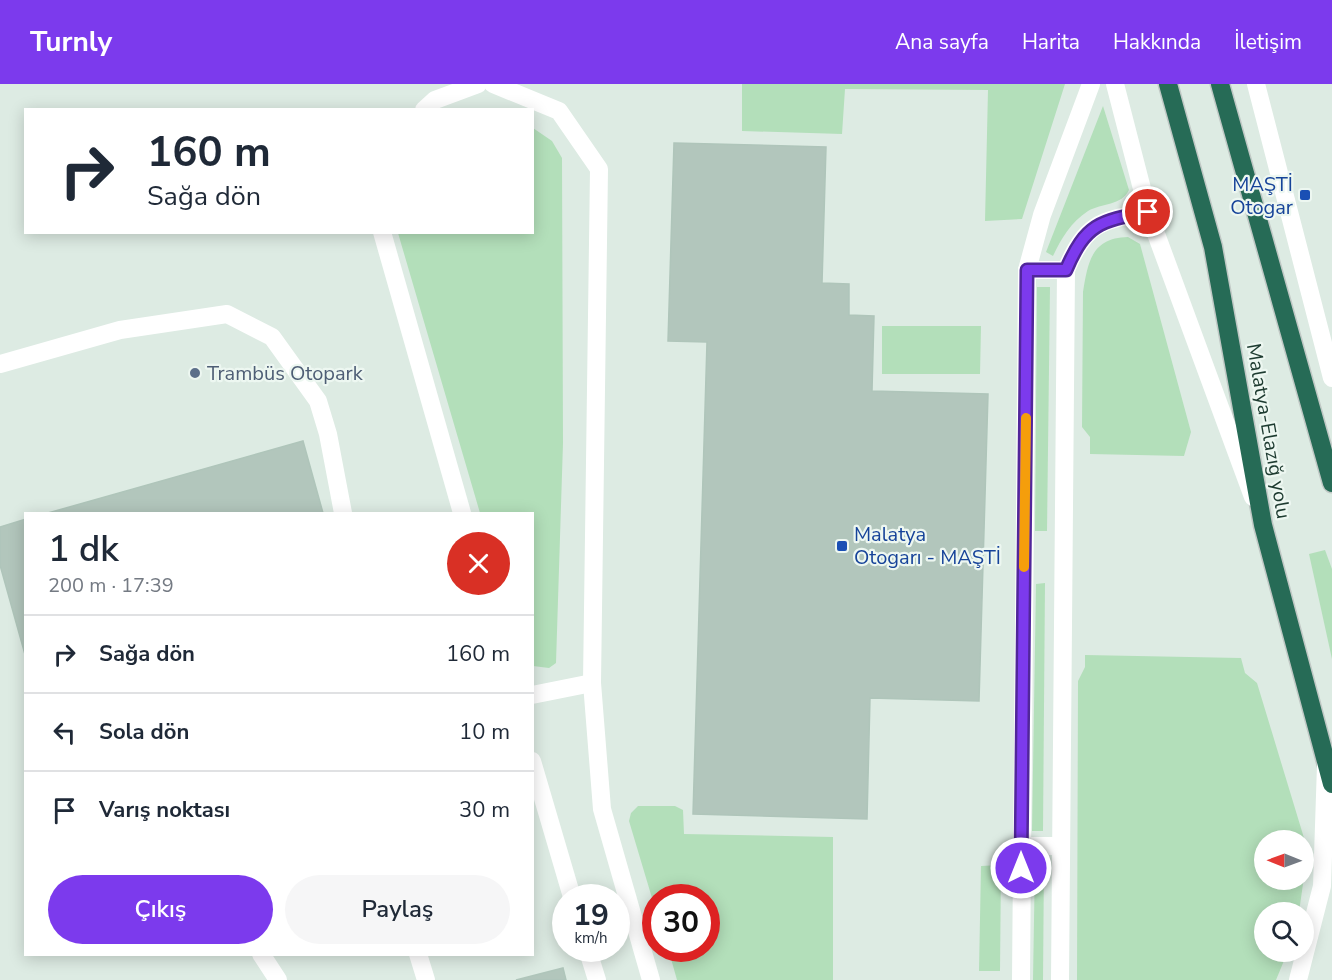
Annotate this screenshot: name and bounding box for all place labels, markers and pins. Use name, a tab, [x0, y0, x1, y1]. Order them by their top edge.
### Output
place label: MAŞTİ Otogar	[1230, 171, 1293, 221]
pin	[1122, 186, 1173, 237]
marker: MAŞTİ Otogar	[1298, 188, 1312, 202]
place label: Trambüs Otopark	[207, 360, 364, 387]
marker: Trambüs Otopark	[188, 366, 202, 380]
place label: Malatya Otogarı - MAŞTİ	[854, 521, 1001, 571]
marker: Malatya Otogarı - MAŞTİ	[835, 539, 849, 553]

